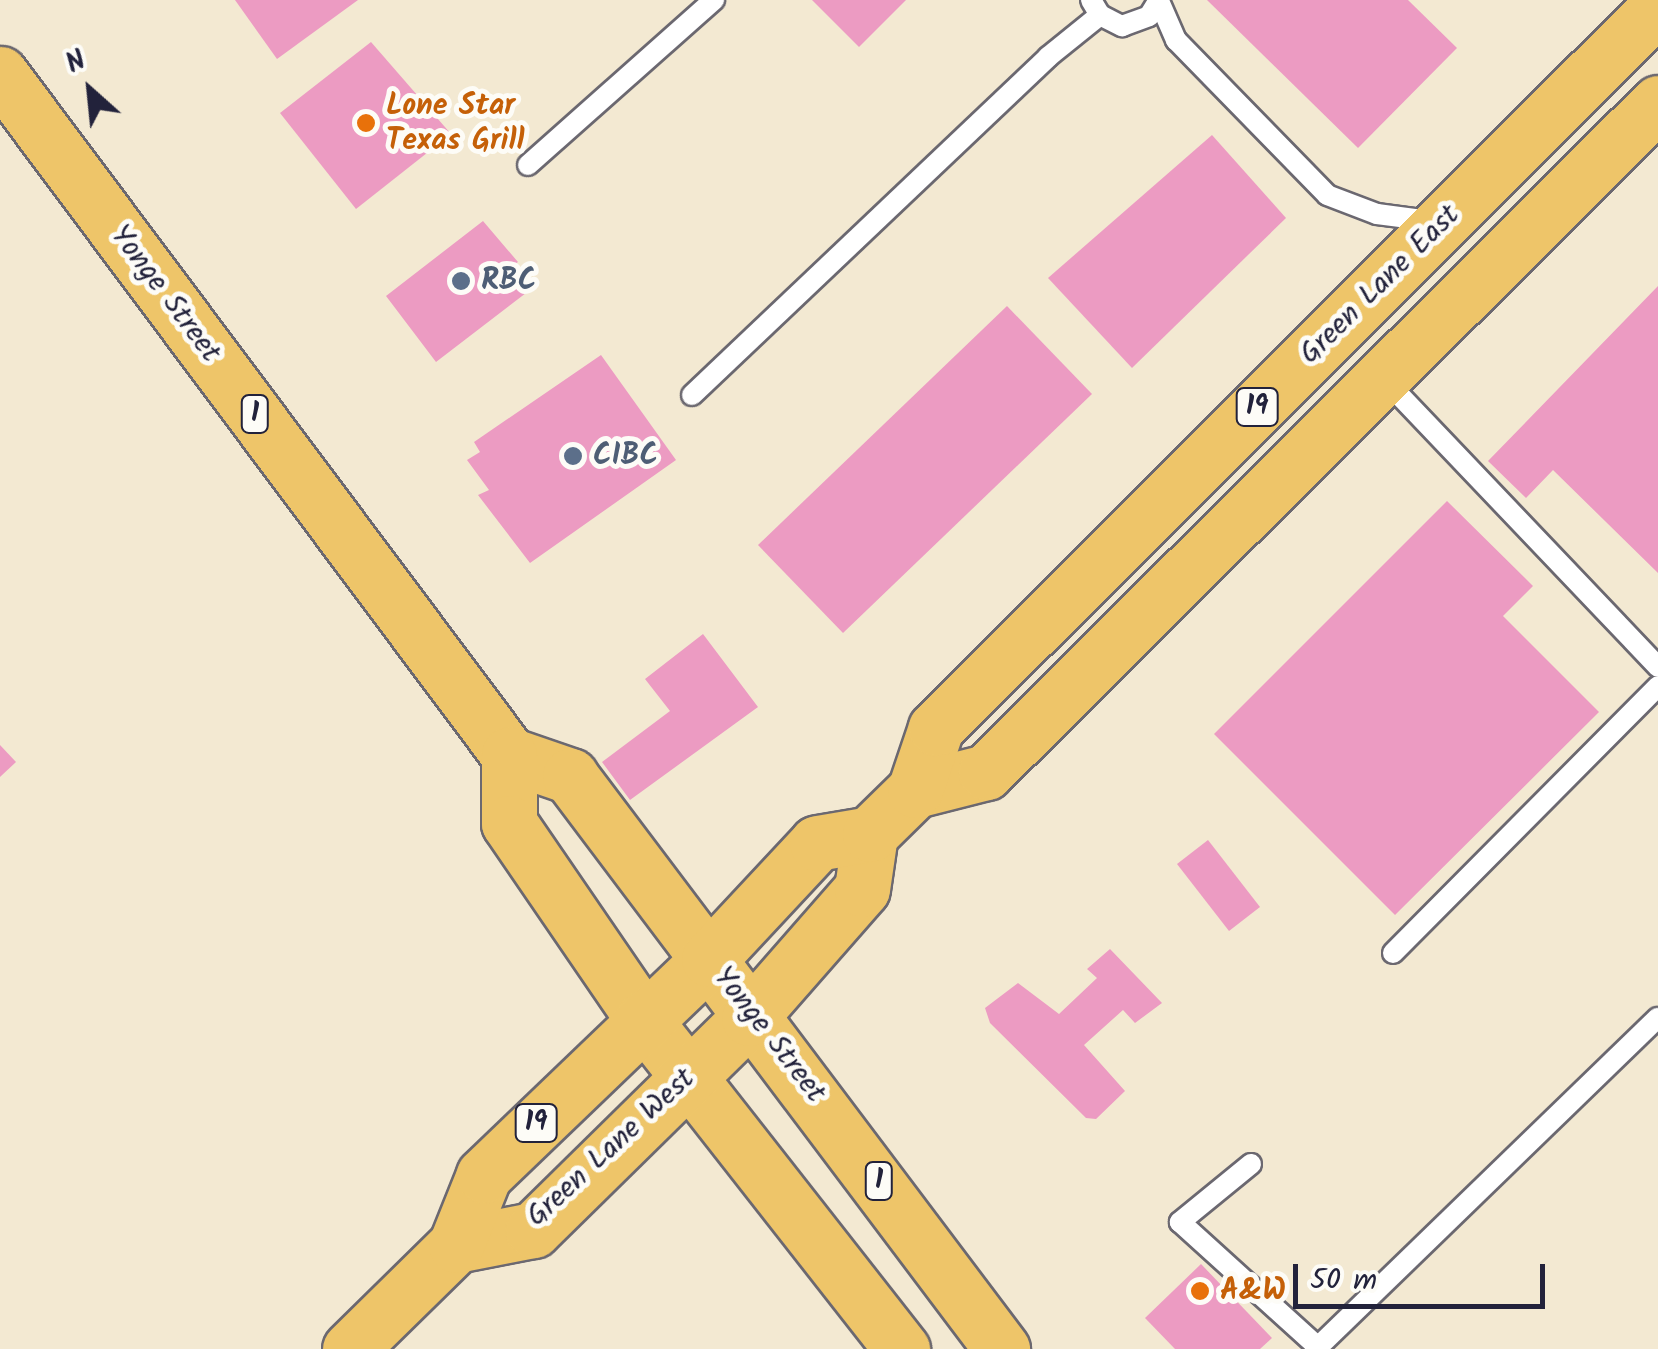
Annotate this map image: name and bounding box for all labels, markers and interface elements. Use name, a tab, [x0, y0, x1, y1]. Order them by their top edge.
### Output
text: N	[58, 39, 94, 87]
north arrow	[40, 40, 140, 140]
place label: Lone Star Texas Grill	[386, 88, 525, 158]
marker: Lone Star Texas Grill	[355, 112, 377, 134]
street label: Green Lane East	[1293, 198, 1467, 372]
street label: Yonge Street	[102, 218, 228, 370]
place label: RBC	[481, 263, 536, 299]
marker: RBC	[450, 270, 472, 292]
road number: 19	[1234, 384, 1280, 430]
road number: 1	[240, 391, 270, 437]
place label: CIBC	[593, 438, 658, 474]
marker: CIBC	[562, 445, 584, 467]
street label: Yonge Street	[705, 960, 833, 1110]
street label: Green Lane West	[520, 1061, 702, 1235]
road number: 19	[514, 1100, 558, 1146]
road number: 1	[864, 1158, 894, 1204]
scale bar	[1298, 1244, 1550, 1306]
text: 50 m	[1310, 1257, 1377, 1305]
place label: A&W	[1220, 1273, 1286, 1309]
marker: A&W	[1189, 1280, 1211, 1302]

